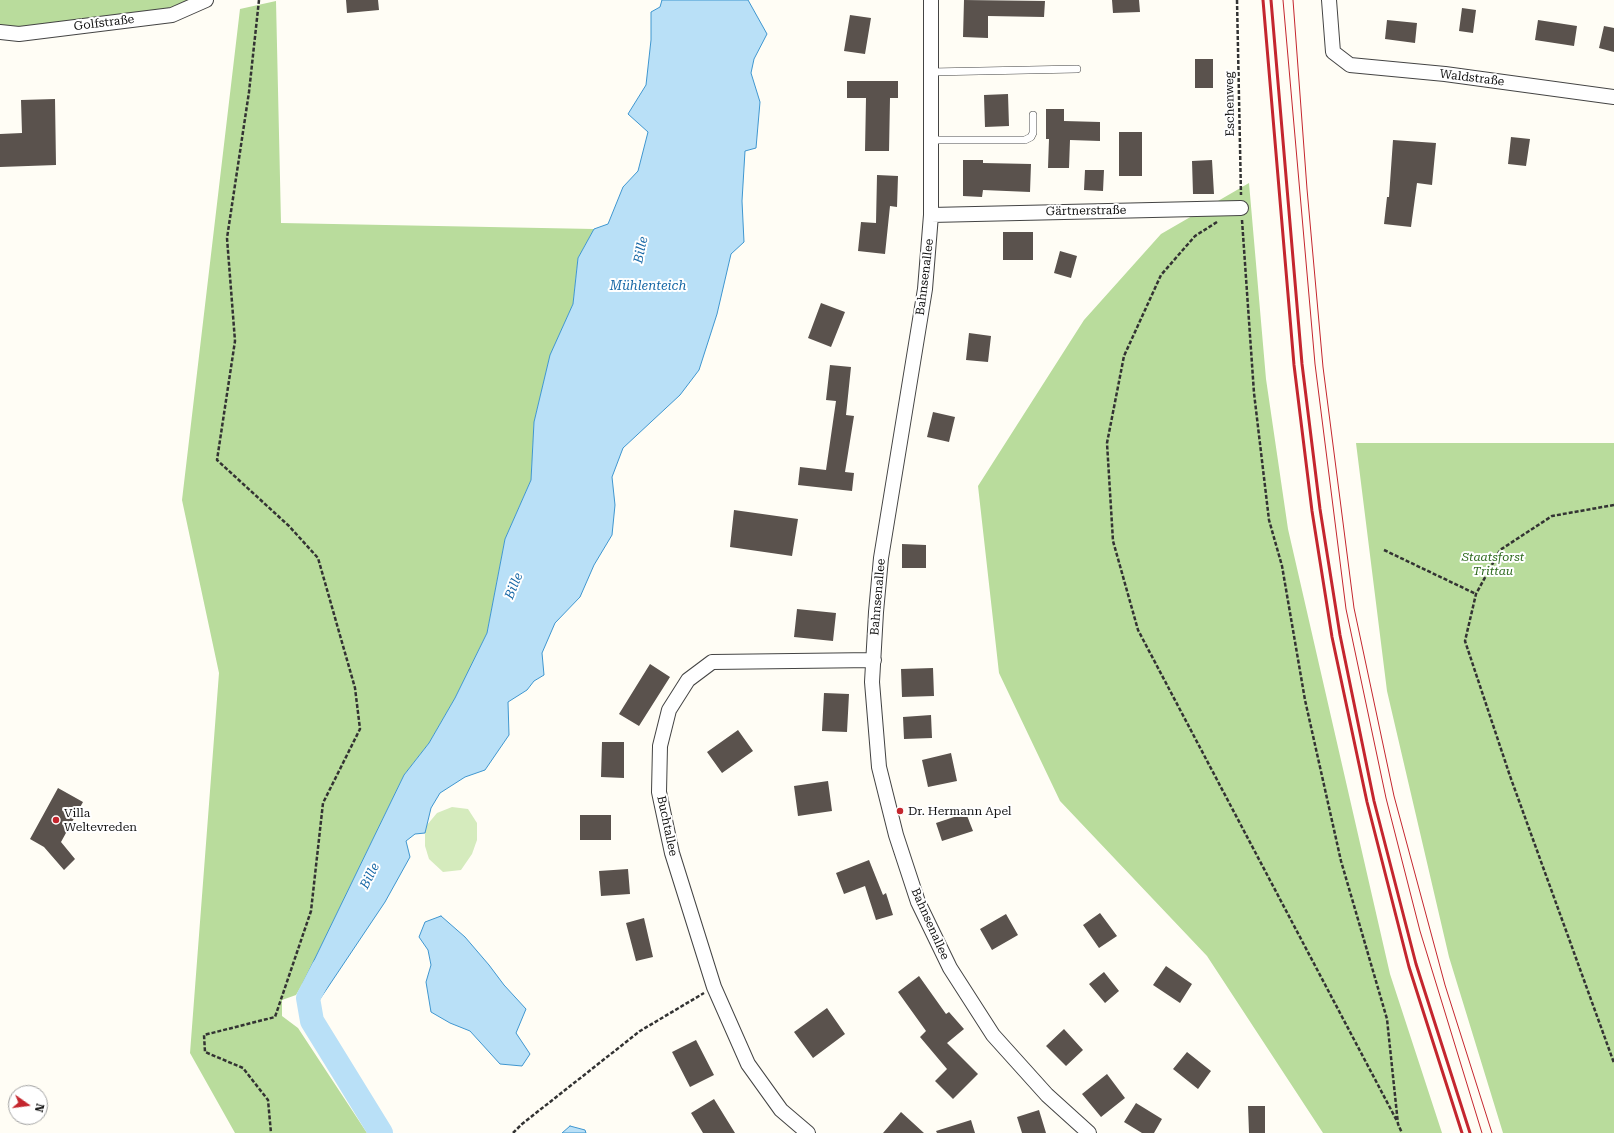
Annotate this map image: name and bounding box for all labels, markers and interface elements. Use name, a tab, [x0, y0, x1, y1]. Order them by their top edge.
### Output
street label: Golfstraße	[73, 12, 135, 34]
street label: Waldstraße	[1439, 67, 1505, 89]
street label: Eschenweg	[1222, 71, 1238, 137]
street label: Gärtnerstraße	[1046, 203, 1126, 219]
water label: Bille	[631, 235, 651, 265]
street label: Bahnsenallee	[913, 238, 937, 316]
water label: Mühlenteich	[610, 278, 686, 294]
park label: Staatsforst Trittau	[1462, 550, 1524, 578]
street label: Bahnsenallee	[867, 558, 889, 636]
water label: Bille	[502, 571, 526, 601]
street label: Buchtallee	[654, 794, 680, 858]
place label: Dr. Hermann Apel	[908, 804, 1012, 818]
place label: Villa Weltevreden	[64, 806, 137, 834]
marker: Dr. Hermann Apel	[895, 806, 905, 816]
marker: Villa Weltevreden	[51, 815, 61, 825]
water label: Bille	[357, 860, 383, 892]
street label: Bahnsenallee	[908, 886, 952, 962]
north arrow	[8, 1085, 48, 1125]
text: N	[32, 1102, 46, 1113]

